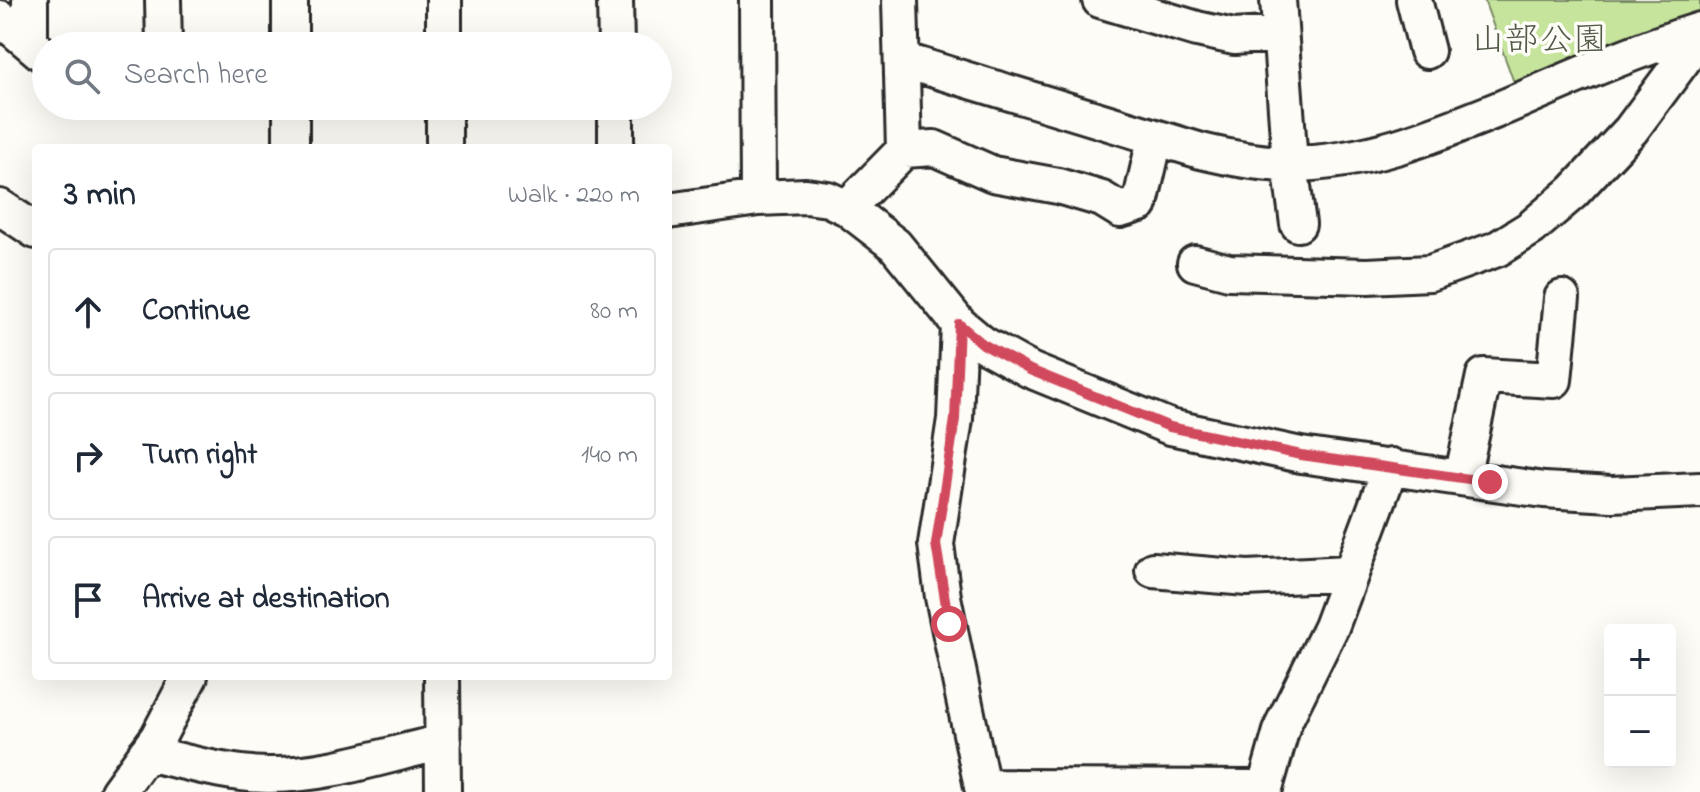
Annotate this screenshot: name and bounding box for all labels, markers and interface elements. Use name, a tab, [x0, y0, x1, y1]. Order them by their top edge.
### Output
park label: 山部公園	[1471, 17, 1607, 67]
search box	[32, 32, 672, 120]
icon: search	[60, 54, 104, 98]
text: Search here	[124, 54, 268, 98]
text: 3 min	[64, 171, 136, 221]
text: Walk · 220 m	[508, 177, 640, 215]
icon: ahead	[66, 290, 110, 334]
text: Continue	[142, 290, 250, 334]
text: 80 m	[590, 293, 638, 331]
icon: right	[66, 434, 110, 478]
text: Turn right	[142, 434, 257, 478]
text: 140 m	[581, 437, 638, 475]
route end	[1472, 464, 1508, 500]
icon: arrive	[66, 578, 110, 622]
text: Arrive at destination	[142, 578, 390, 622]
route start	[931, 606, 967, 642]
map controls	[1604, 624, 1676, 768]
button: +	[1604, 624, 1676, 696]
button: −	[1604, 696, 1676, 768]

